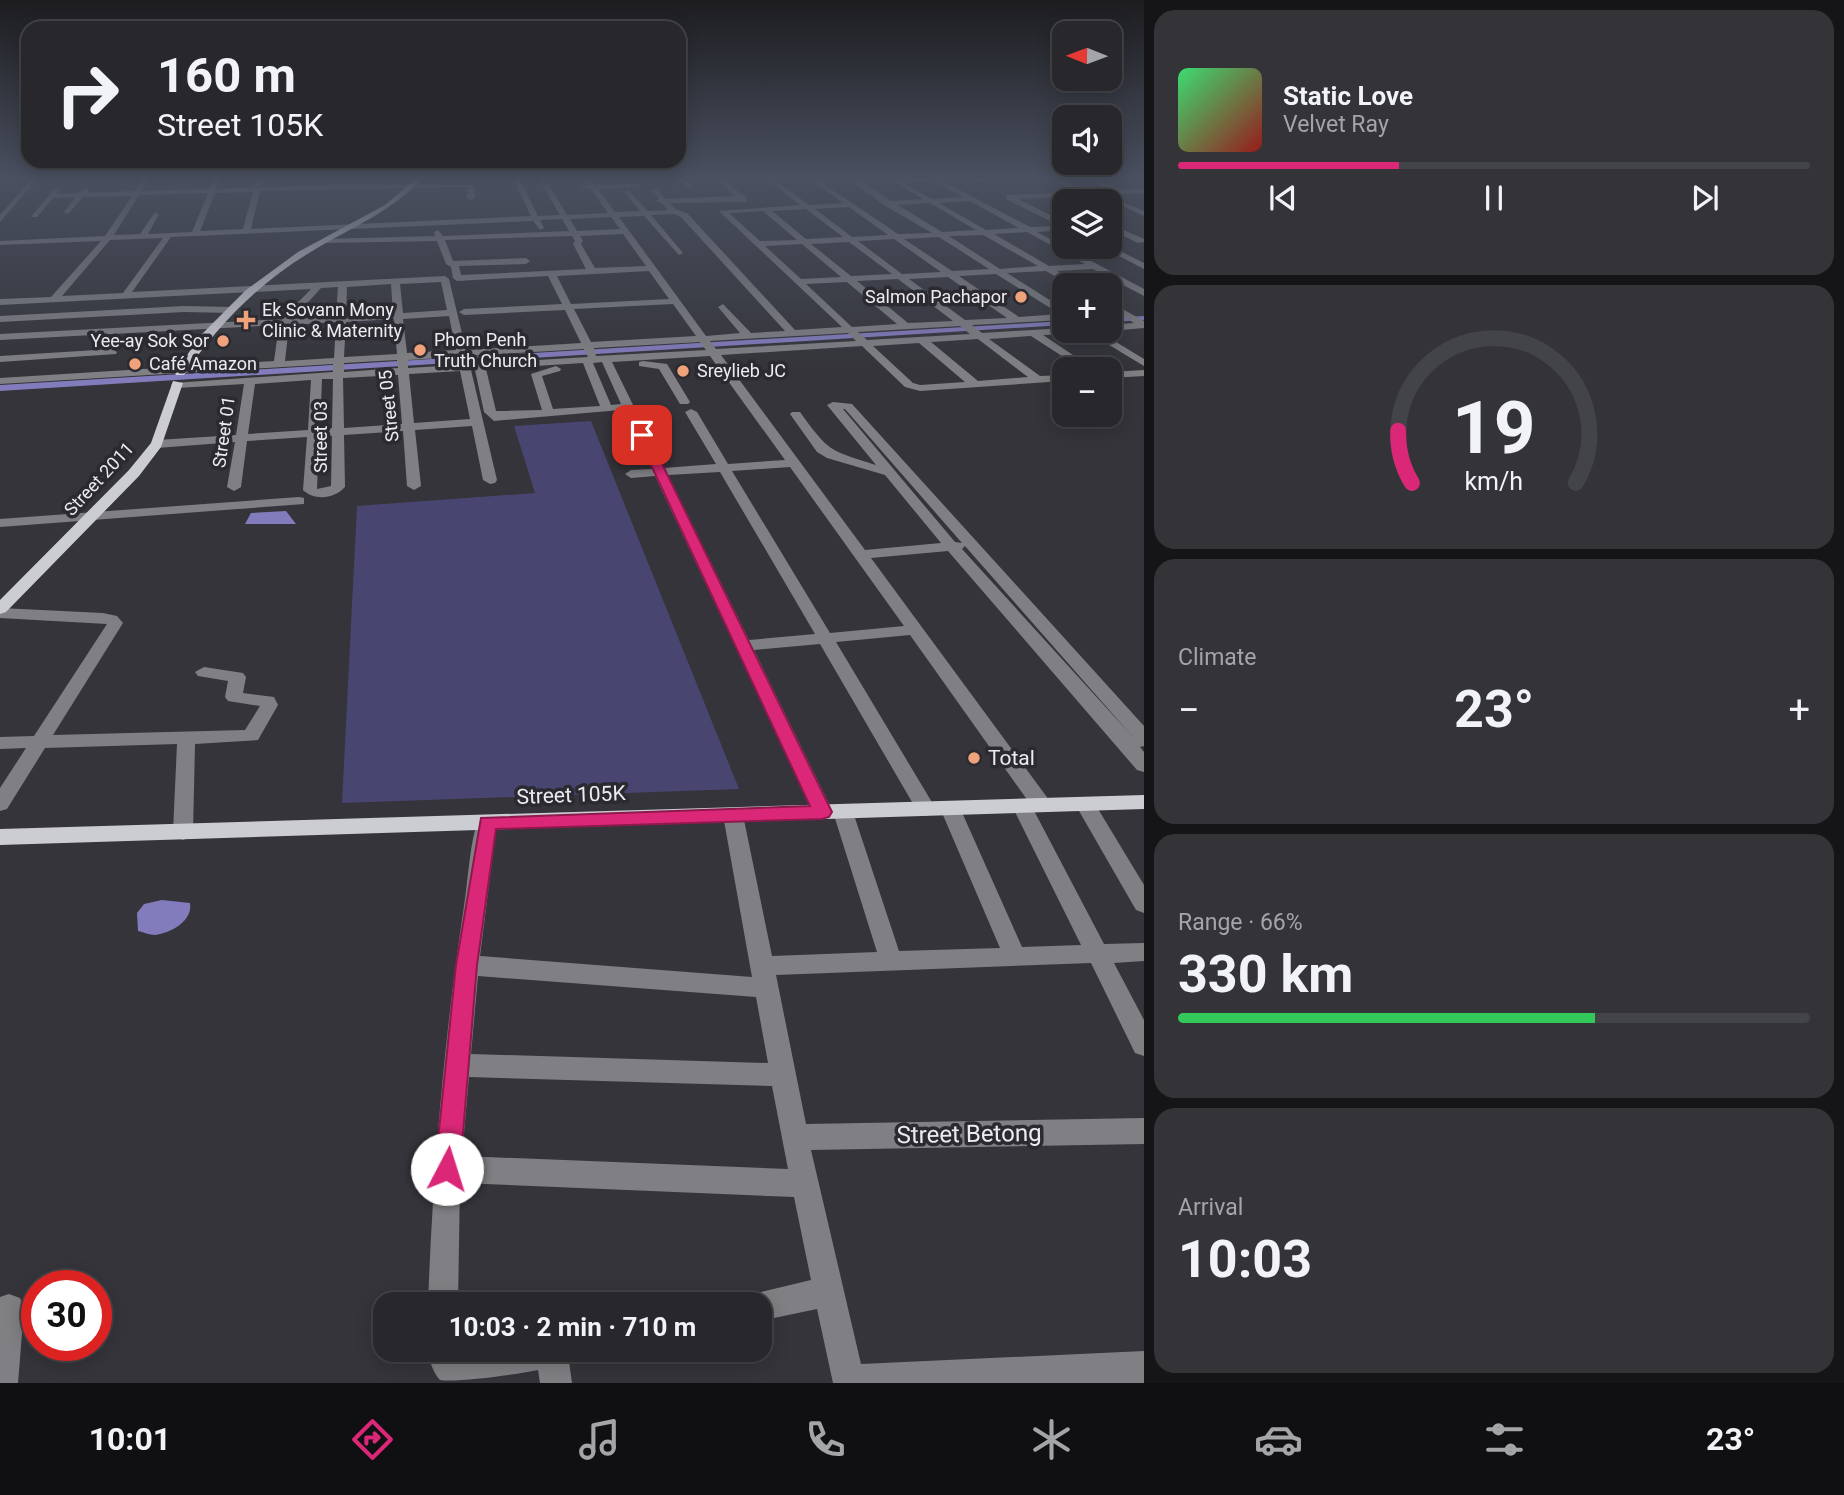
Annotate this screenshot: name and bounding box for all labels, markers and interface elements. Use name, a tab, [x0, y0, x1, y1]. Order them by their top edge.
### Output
north arrow	[1052, 21, 1122, 91]
map controls	[1052, 21, 1122, 427]
text: 160 m	[157, 47, 296, 104]
icon: right	[42, 49, 133, 140]
text: Static Love	[1283, 81, 1413, 111]
button: sound	[1052, 105, 1122, 175]
text: Street 105K	[157, 106, 323, 144]
text: Velvet Ray	[1283, 111, 1389, 138]
icon: previous	[1264, 179, 1302, 217]
icon: pause	[1475, 179, 1513, 217]
icon: next	[1686, 179, 1724, 217]
button: layers	[1052, 189, 1122, 259]
button: +	[1052, 273, 1122, 343]
place label: Salmon Pachapor	[865, 286, 1007, 307]
marker: Salmon Pachapor	[1013, 289, 1029, 305]
place label: Ek Sovann Mony Clinic & Maternity	[262, 299, 403, 341]
marker: Ek Sovann Mony Clinic & Maternity	[236, 310, 256, 330]
place label: Phom Penh Truth Church	[434, 329, 537, 371]
place label: Yee-ay Sok Sor	[90, 330, 209, 351]
marker: Yee-ay Sok Sor	[215, 333, 231, 349]
marker: Phom Penh Truth Church	[412, 342, 428, 358]
place label: Café Amazon	[149, 353, 257, 374]
marker: Café Amazon	[127, 356, 143, 372]
button: −	[1052, 357, 1122, 427]
place label: Sreylieb JC	[697, 360, 786, 381]
marker: Sreylieb JC	[675, 363, 691, 379]
street label: Street 05	[374, 369, 403, 443]
text: 19	[1452, 385, 1536, 471]
street label: Street 01	[208, 395, 239, 469]
street label: Street 03	[310, 401, 331, 473]
pin	[612, 405, 672, 465]
icon: arrive	[623, 416, 661, 454]
street label: Street 2011	[59, 438, 138, 520]
text: km/h	[1465, 467, 1523, 496]
text: Climate	[1178, 644, 1257, 671]
text: 23°	[1454, 679, 1534, 740]
text: −	[1178, 688, 1200, 732]
text: +	[1788, 688, 1810, 732]
place label: Total	[988, 746, 1035, 770]
marker: Total	[966, 750, 982, 766]
street label: Street 105K	[516, 781, 627, 809]
text: Range · 66%	[1178, 909, 1303, 936]
text: 330 km	[1178, 944, 1353, 1005]
street label: Street Betong	[896, 1119, 1042, 1149]
position arrow	[410, 1132, 484, 1206]
text: Arrival	[1178, 1194, 1243, 1221]
text: 10:03	[1178, 1229, 1312, 1290]
speed limit sign: 30	[21, 1270, 112, 1361]
text: 10:03 · 2 min · 710 m	[449, 1312, 696, 1342]
icon: directions	[348, 1415, 397, 1464]
icon: music	[575, 1415, 624, 1464]
icon: phone	[801, 1415, 850, 1464]
icon: climate	[1027, 1415, 1076, 1464]
icon: car	[1254, 1415, 1303, 1464]
icon: filters	[1480, 1415, 1529, 1464]
text: 10:01	[89, 1420, 171, 1458]
text: 23°	[1706, 1420, 1755, 1458]

